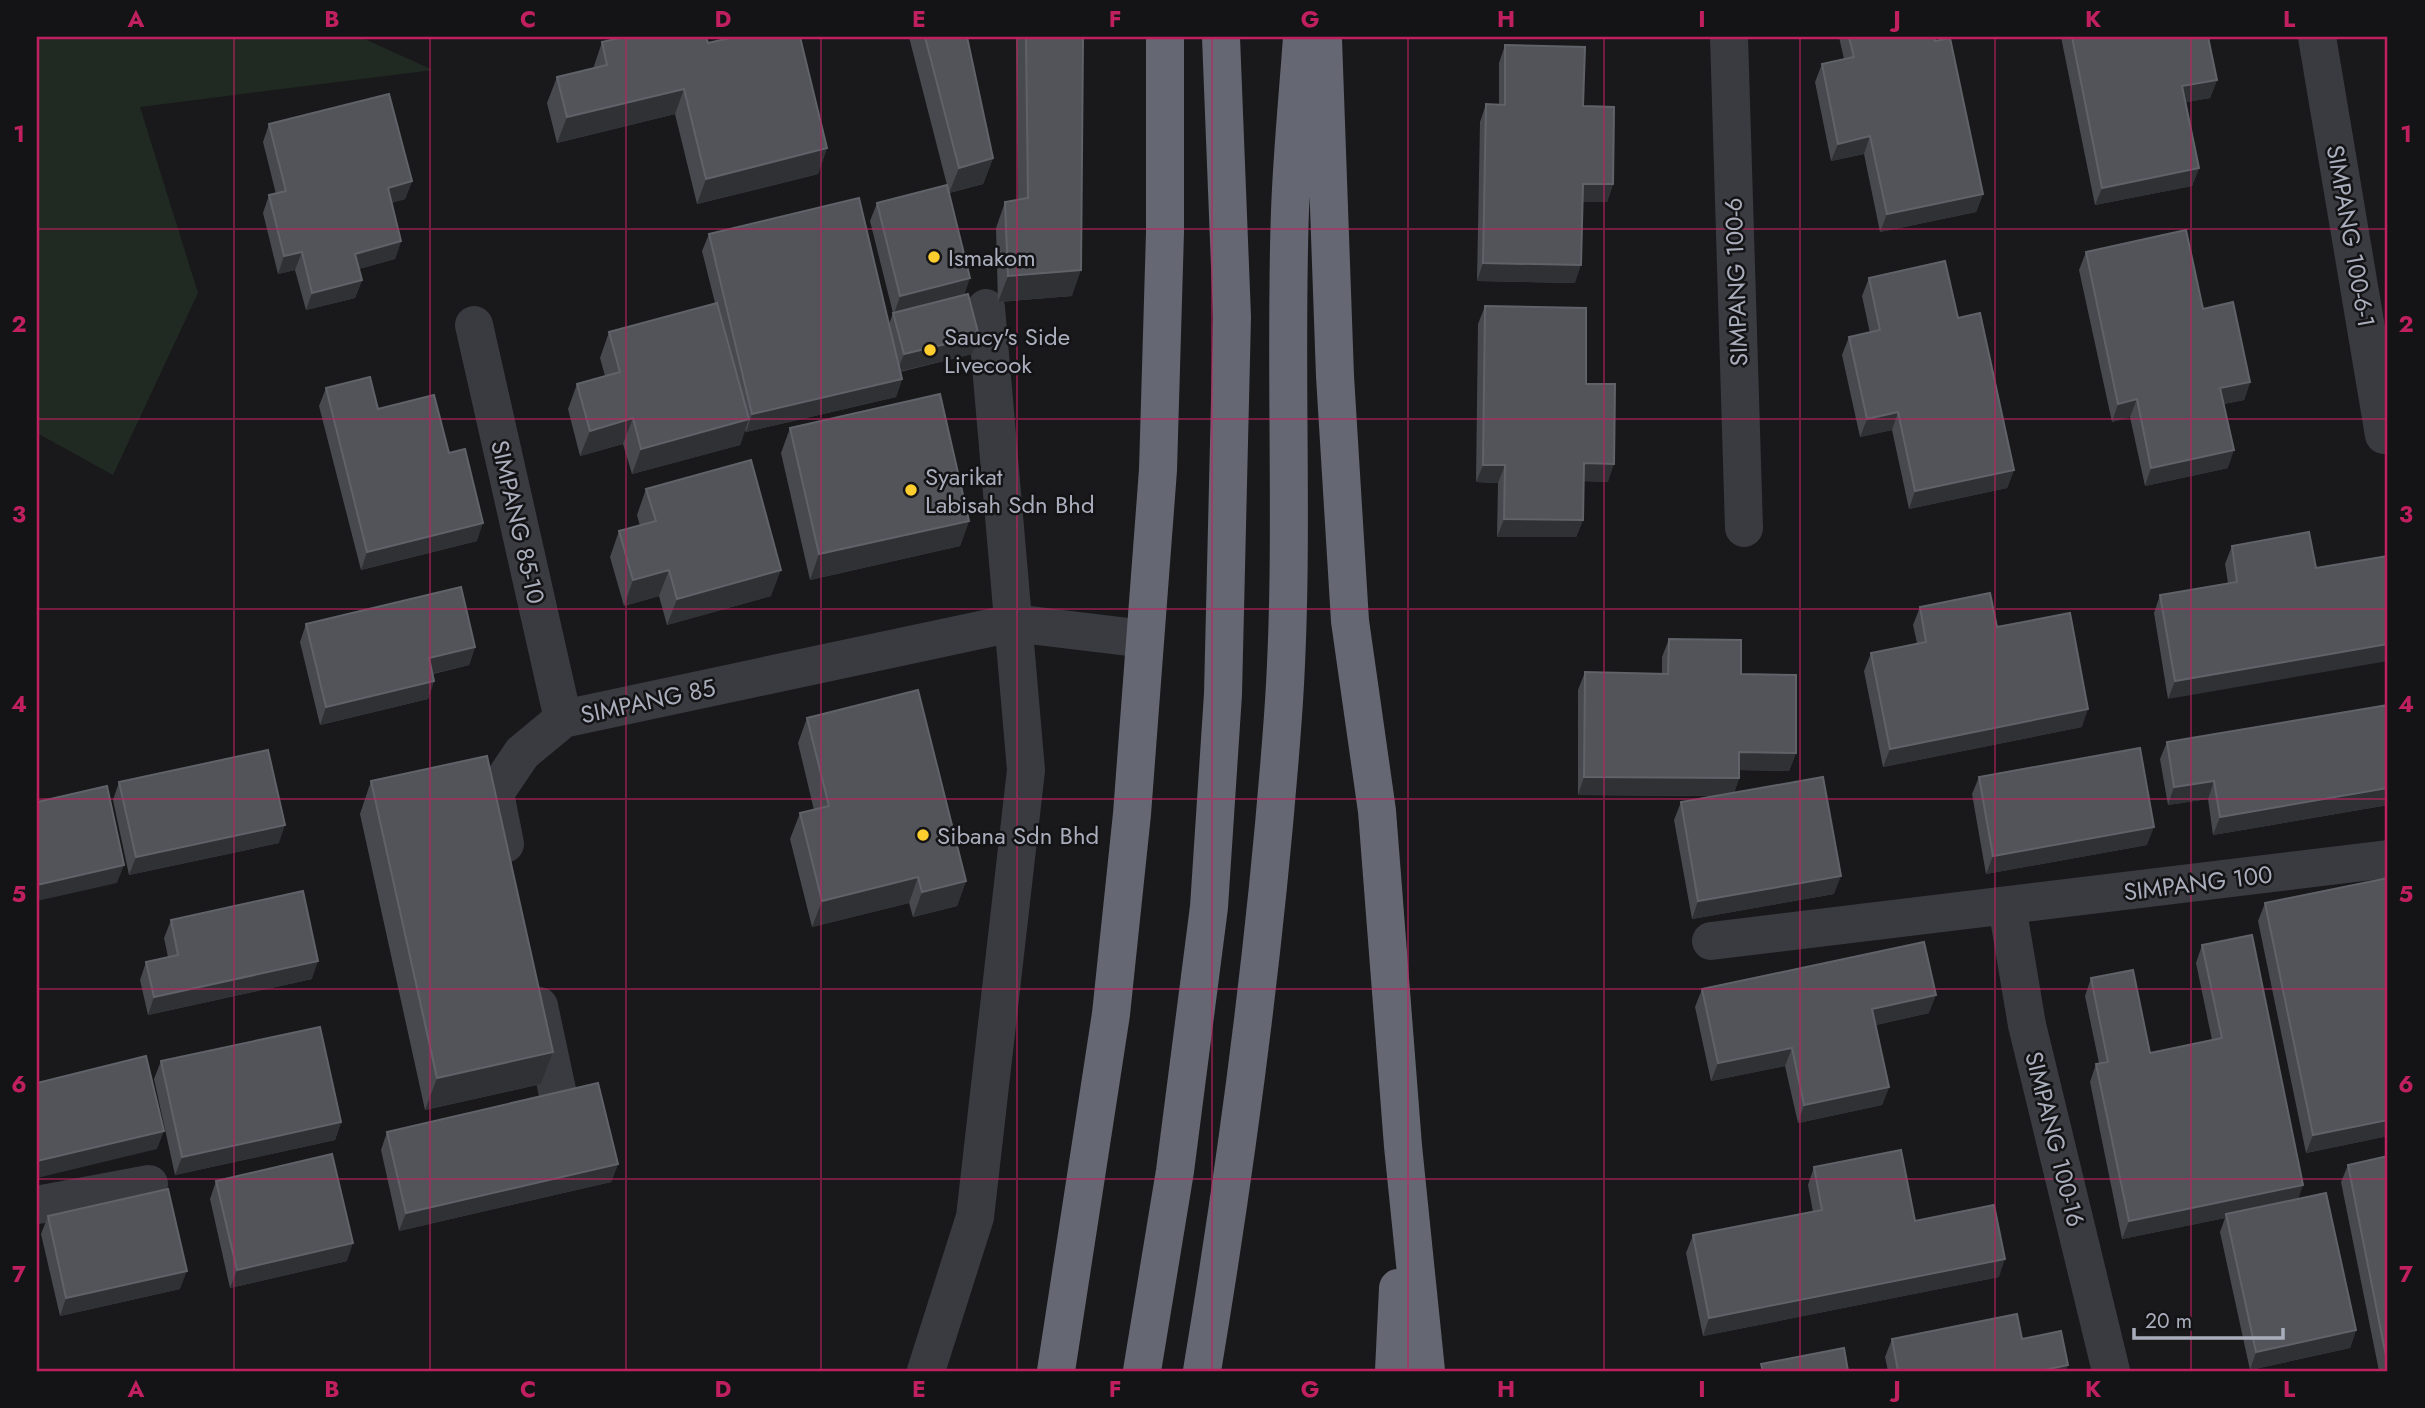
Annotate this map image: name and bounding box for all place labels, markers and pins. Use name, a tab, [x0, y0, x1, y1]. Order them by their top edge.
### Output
place label: Ismakom	[948, 240, 1036, 275]
marker: Ismakom	[926, 249, 942, 265]
place label: Saucy's Side Livecook	[944, 319, 1070, 382]
marker: Saucy's Side Livecook	[922, 342, 938, 358]
place label: Syarikat Labisah Sdn Bhd	[925, 459, 1095, 522]
marker: Syarikat Labisah Sdn Bhd	[903, 482, 919, 498]
place label: Sibana Sdn Bhd	[937, 818, 1099, 853]
marker: Sibana Sdn Bhd	[915, 827, 931, 843]

